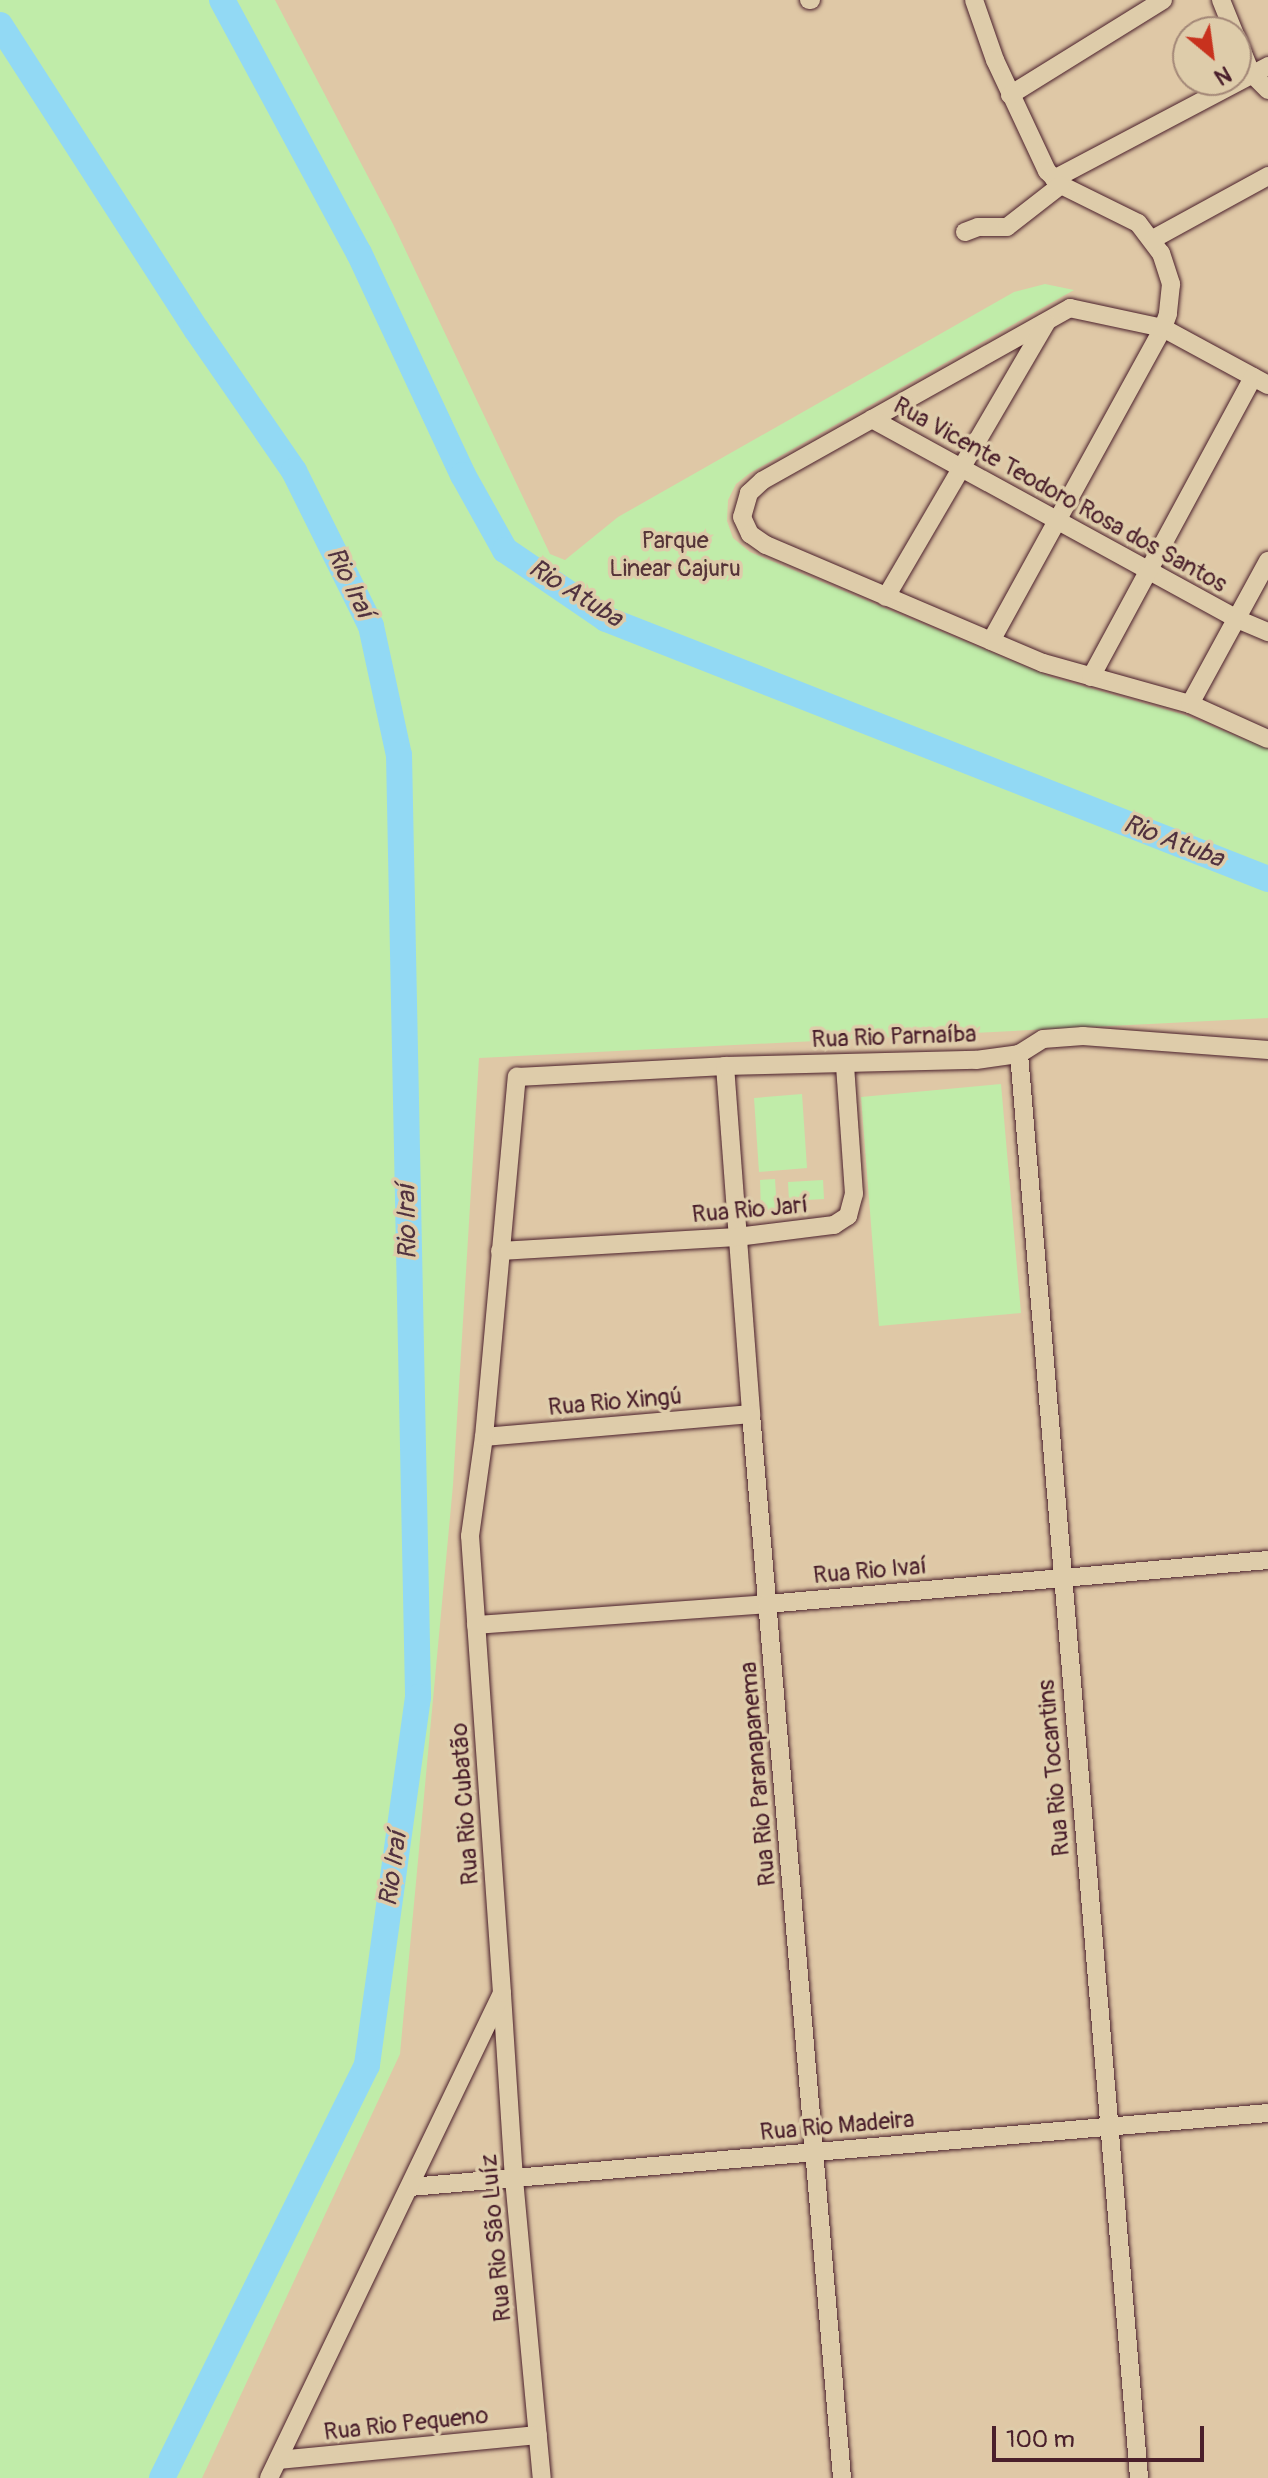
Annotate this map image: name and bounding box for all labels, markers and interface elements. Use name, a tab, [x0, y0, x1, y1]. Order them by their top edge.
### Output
north arrow	[1172, 16, 1252, 96]
text: N	[1209, 59, 1236, 91]
street label: Rua Vicente Teodoro Rosa dos Santos	[888, 391, 1232, 599]
park label: Parque Linear Cajuru	[609, 527, 741, 583]
water label: Rio Iraí	[318, 542, 380, 624]
water label: Rio Atuba	[522, 553, 628, 635]
water label: Rio Atuba	[1119, 809, 1227, 875]
street label: Rua Rio Parnaíba	[811, 1020, 977, 1054]
water label: Rio Iraí	[392, 1184, 424, 1260]
street label: Rua Rio Jarí	[691, 1191, 809, 1229]
street label: Rua Rio Xingú	[547, 1382, 683, 1422]
street label: Rua Rio Ivaí	[812, 1552, 928, 1590]
street label: Rua Rio Paranapanema	[734, 1661, 782, 1887]
street label: Rua Rio Tocantins	[1032, 1678, 1076, 1858]
street label: Rua Rio Cubatão	[445, 1722, 485, 1886]
water label: Rio Iraí	[373, 1830, 415, 1908]
street label: Rua Rio Madeira	[759, 2105, 915, 2147]
street label: Rua Rio São Luíz	[474, 2153, 518, 2323]
street label: Rua Rio Pequeno	[322, 2401, 490, 2447]
scale bar	[996, 2410, 1208, 2460]
text: 100 m	[1006, 2425, 1075, 2454]

